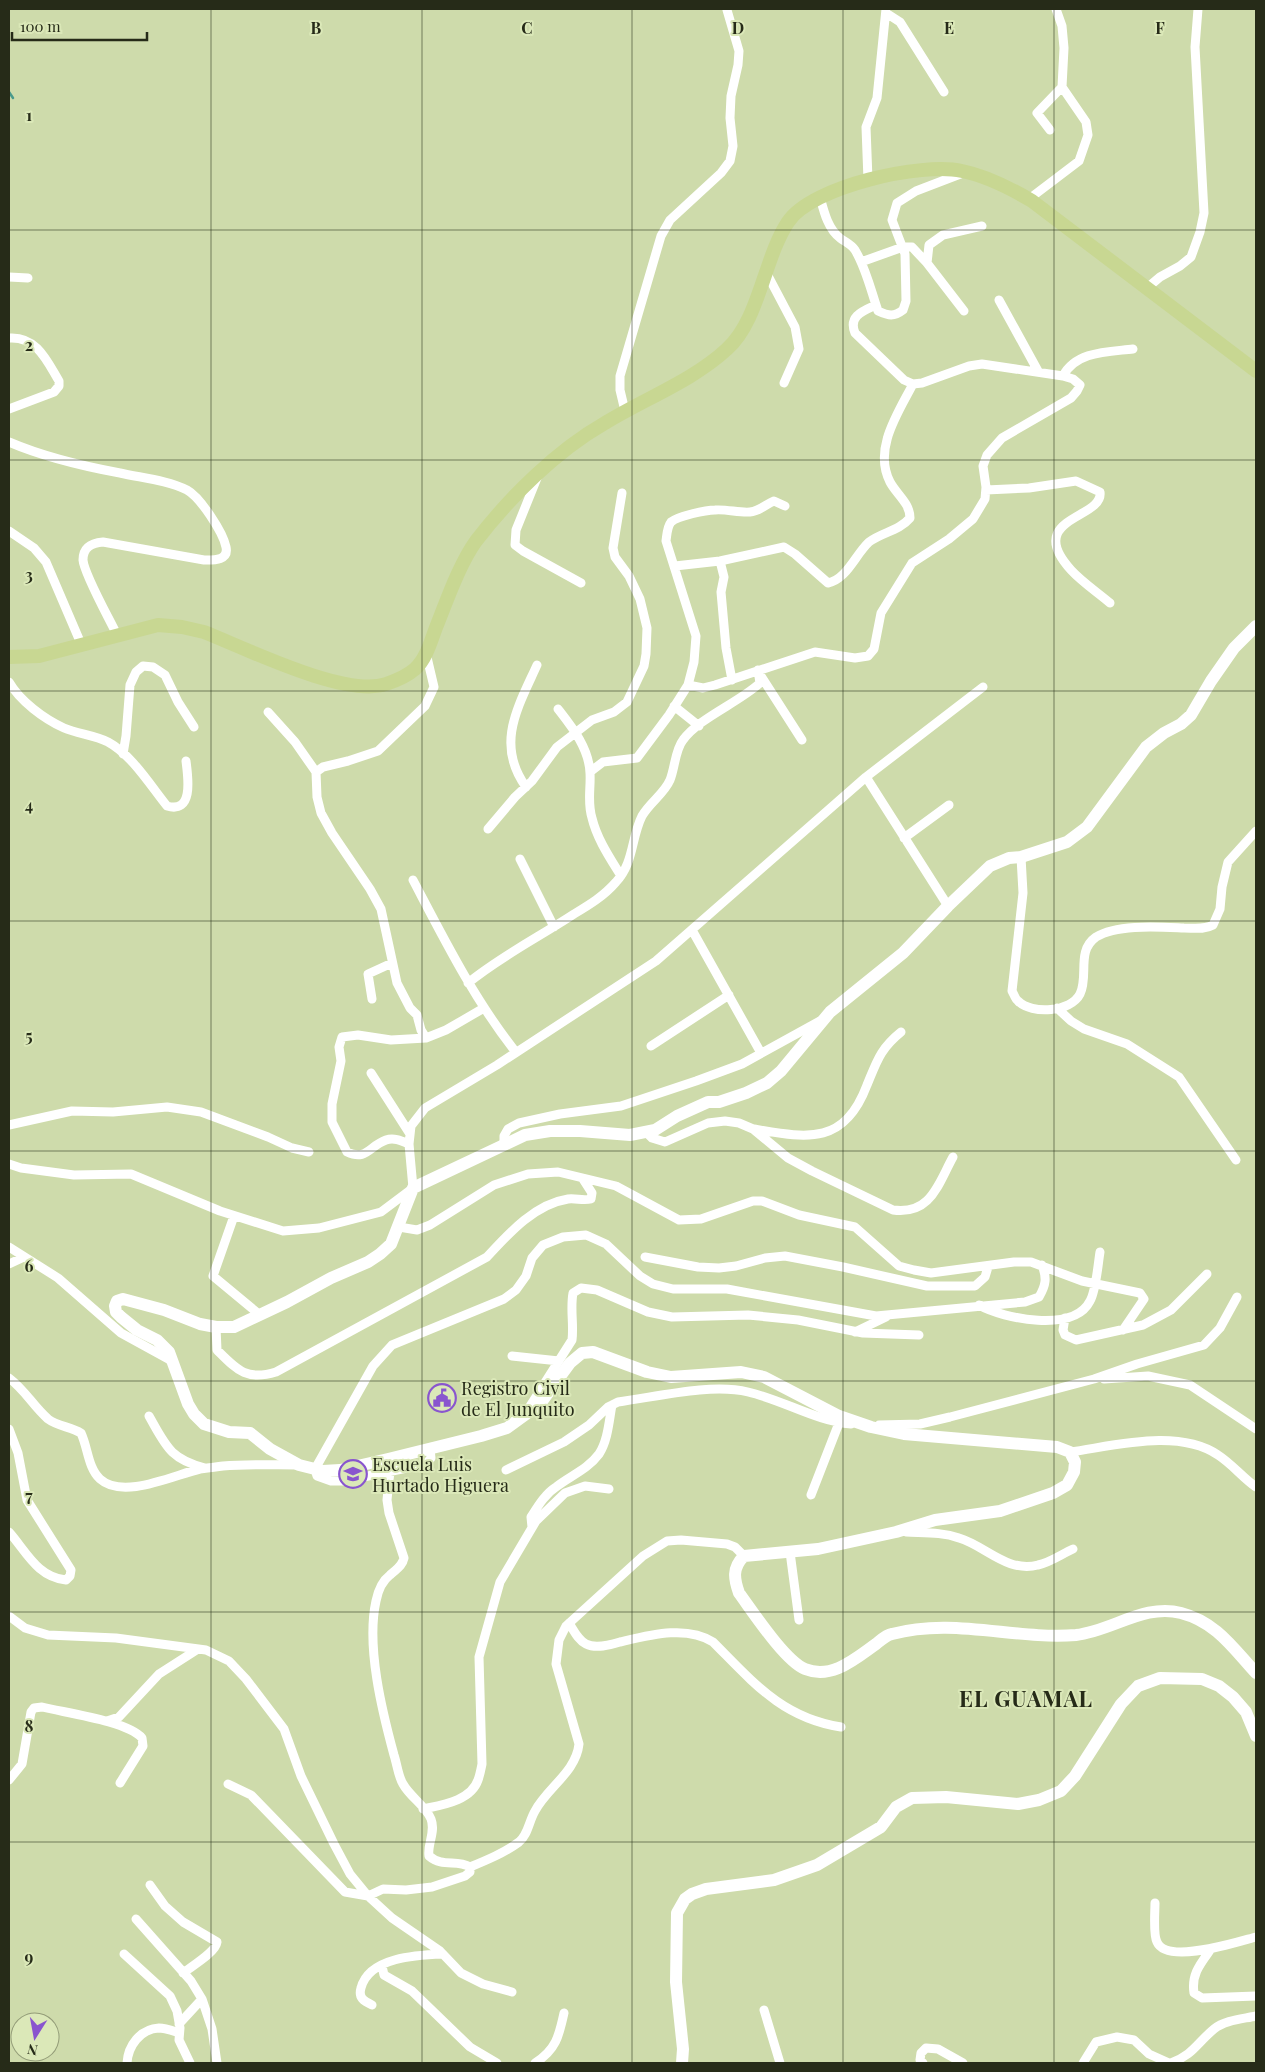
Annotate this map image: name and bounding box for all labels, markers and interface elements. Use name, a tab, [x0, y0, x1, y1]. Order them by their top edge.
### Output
scale bar	[12, 10, 148, 42]
text: 100 m	[20, 16, 61, 36]
text: B	[311, 17, 322, 38]
text: C	[521, 17, 533, 38]
text: D	[732, 17, 744, 38]
text: E	[944, 17, 954, 38]
text: F	[1155, 17, 1165, 38]
text: 1	[26, 104, 32, 125]
text: 2	[25, 334, 33, 355]
text: 3	[25, 564, 33, 585]
text: 4	[25, 794, 33, 815]
text: 5	[25, 1025, 33, 1046]
text: 6	[25, 1255, 34, 1276]
place label: Registro Civil de El Junquito	[461, 1376, 575, 1421]
public building icon: Registro Civil de El Junquito	[427, 1383, 457, 1413]
place label: Escuela Luis Hurtado Higuera	[372, 1452, 509, 1497]
school or university icon: Escuela Luis Hurtado Higuera	[338, 1459, 368, 1489]
text: 7	[25, 1485, 33, 1506]
district label: EL GUAMAL	[959, 1683, 1093, 1713]
text: 8	[25, 1715, 34, 1736]
text: 9	[25, 1946, 34, 1967]
north arrow	[10, 2012, 60, 2062]
text: N	[26, 2040, 39, 2061]

